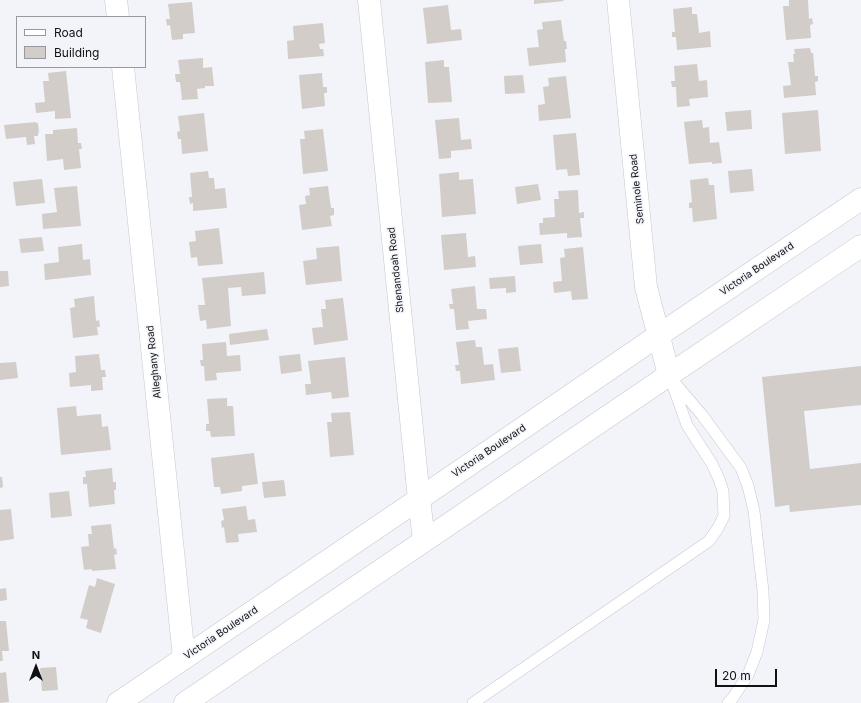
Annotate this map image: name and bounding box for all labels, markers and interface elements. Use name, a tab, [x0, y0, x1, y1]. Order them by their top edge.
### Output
legend	[16, 16, 146, 68]
text: Road	[54, 25, 83, 40]
text: Building	[54, 45, 99, 60]
street label: Seminole Road	[627, 153, 647, 225]
street label: Shenandoah Road	[386, 226, 406, 314]
street label: Victoria Boulevard	[718, 240, 796, 298]
street label: Alleghany Road	[144, 325, 164, 399]
street label: Victoria Boulevard	[450, 422, 528, 480]
street label: Victoria Boulevard	[182, 604, 260, 662]
north arrow	[16, 647, 56, 687]
text: N	[32, 648, 40, 662]
scale bar	[717, 661, 779, 687]
text: 20 m	[722, 668, 751, 683]

